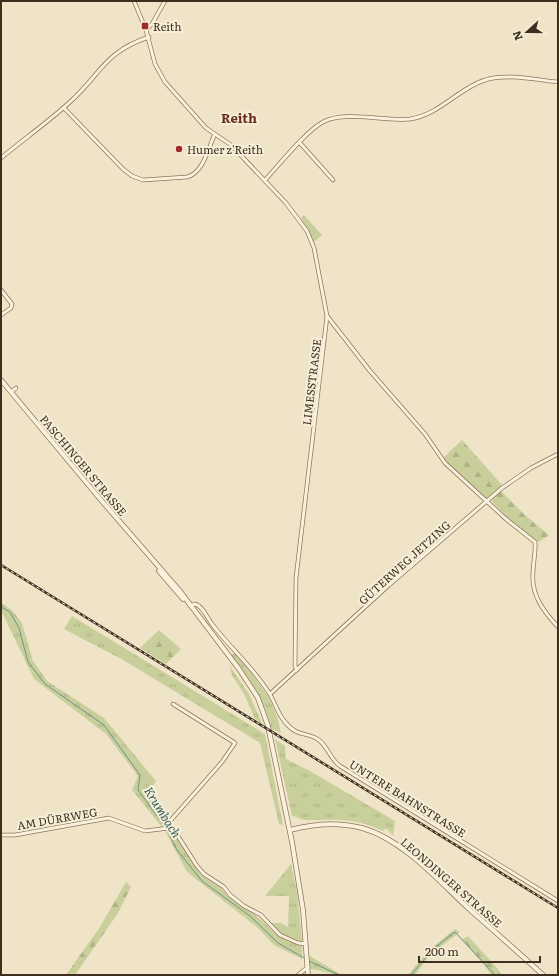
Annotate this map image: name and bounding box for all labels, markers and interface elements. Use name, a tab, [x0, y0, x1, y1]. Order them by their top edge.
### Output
north arrow	[507, 12, 547, 52]
place label: Reith	[153, 18, 181, 34]
marker: Reith	[140, 21, 150, 31]
text: N	[508, 29, 526, 43]
district label: Reith	[221, 108, 257, 127]
place label: Humer z'Reith	[187, 141, 263, 157]
marker: Humer z'Reith	[174, 144, 184, 154]
street label: LIMESSTRASSE	[298, 338, 324, 426]
street label: PASCHINGER STRASSE	[37, 411, 131, 519]
street label: GÜTERWEG JETZING	[354, 516, 454, 608]
street label: UNTERE BAHNSTRASSE	[347, 756, 469, 840]
water label: Krumbach	[140, 783, 186, 841]
street label: AM DÜRRWEG	[16, 803, 98, 833]
street label: LEONDINGER STRASSE	[398, 833, 506, 931]
scale bar	[419, 938, 540, 964]
text: 200 m	[425, 942, 459, 960]

